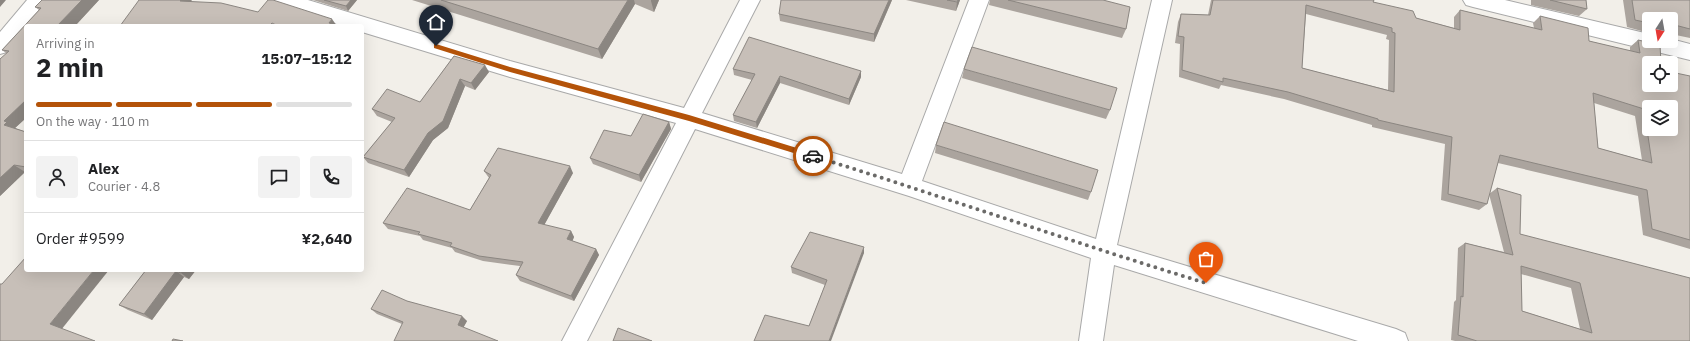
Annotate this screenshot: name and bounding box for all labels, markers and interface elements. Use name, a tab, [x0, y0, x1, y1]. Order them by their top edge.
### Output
pin	[419, 5, 453, 46]
icon: home	[425, 11, 447, 33]
north arrow	[1642, 12, 1678, 48]
map controls	[1642, 12, 1678, 136]
text: Arriving in	[36, 35, 95, 52]
text: 15:07–15:12	[261, 49, 352, 68]
text: 2 min	[36, 50, 104, 84]
button: locate	[1642, 56, 1678, 92]
button: layers	[1642, 100, 1678, 136]
text: On the way · 110 m	[36, 113, 149, 130]
courier	[793, 136, 833, 176]
icon: car	[802, 145, 824, 167]
button: person	[36, 156, 78, 198]
button: chat	[258, 156, 300, 198]
button: phone	[310, 156, 352, 198]
text: Alex	[88, 159, 119, 178]
text: Courier · 4.8	[88, 178, 160, 195]
text: Order #9599	[36, 229, 125, 248]
text: ¥2,640	[302, 229, 352, 248]
pin	[1189, 242, 1223, 283]
icon: bag	[1195, 248, 1217, 270]

